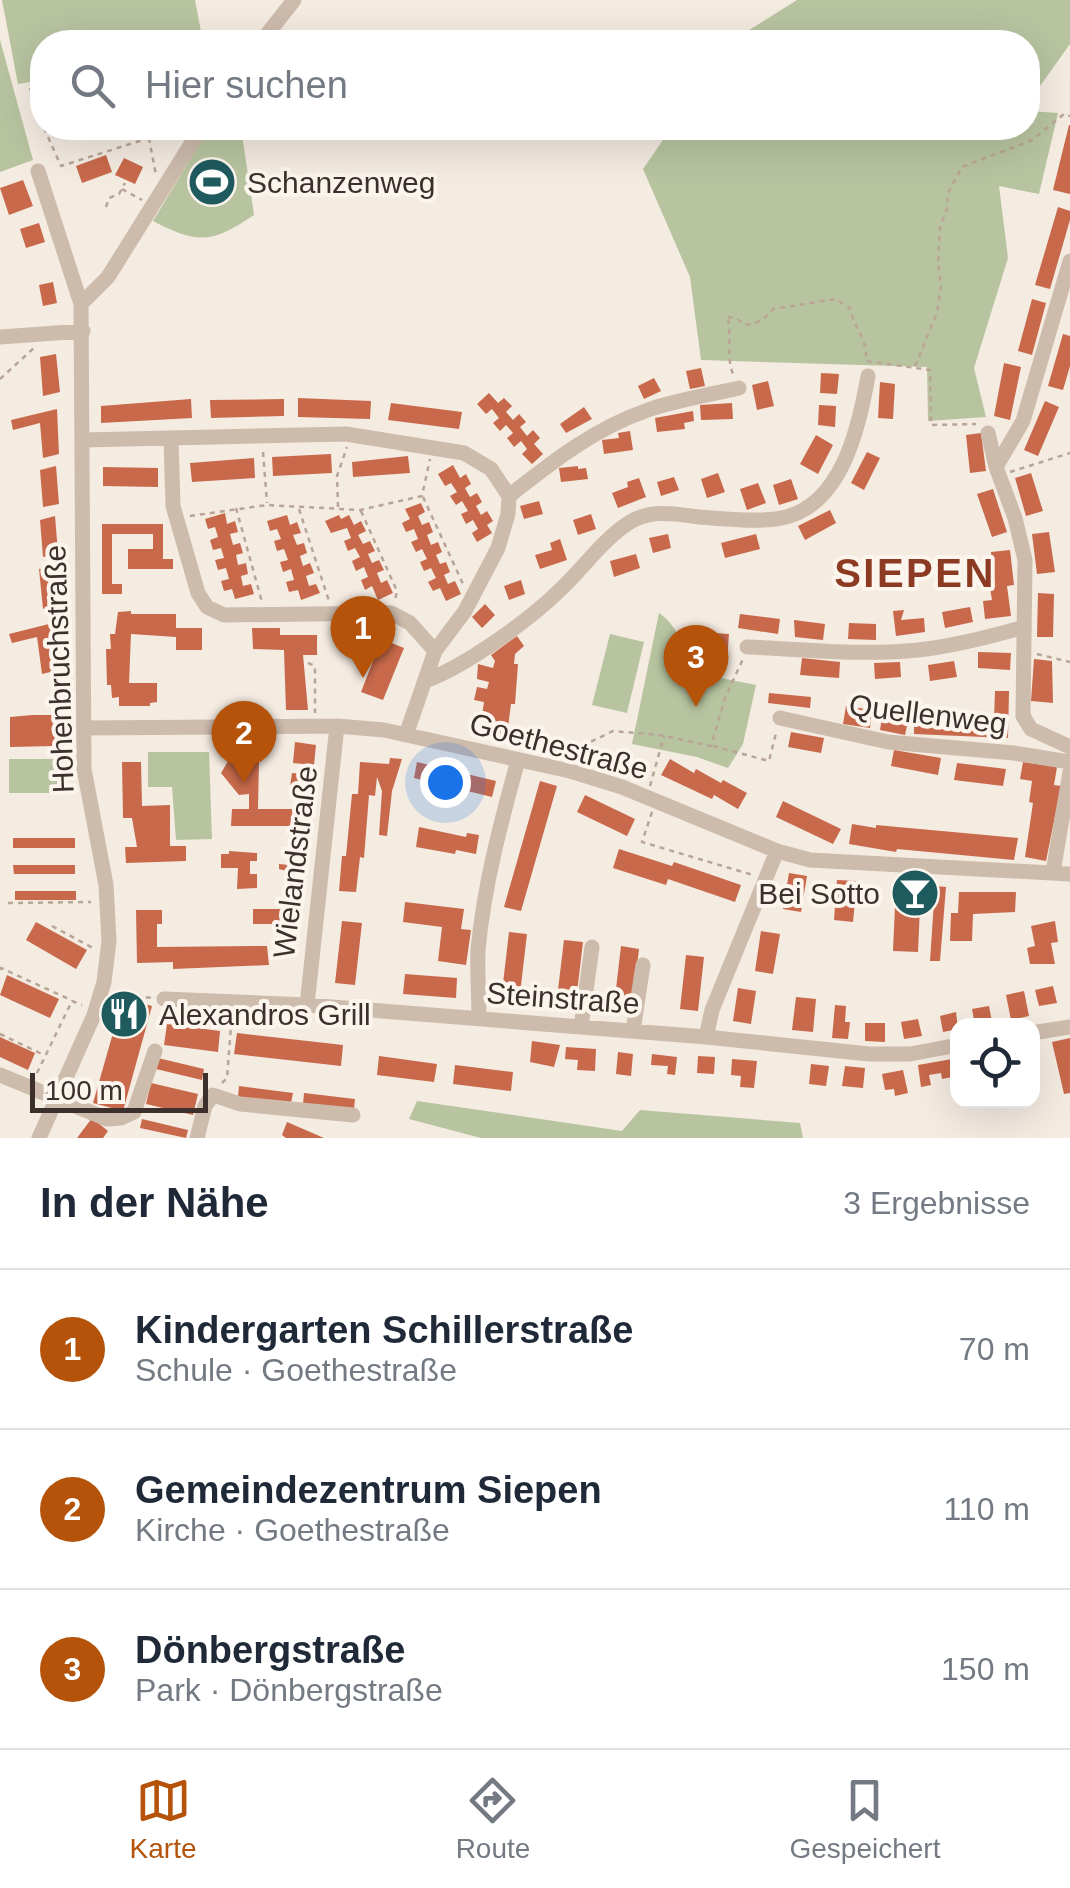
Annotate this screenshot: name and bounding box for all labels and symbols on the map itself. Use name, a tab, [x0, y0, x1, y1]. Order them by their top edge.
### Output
sports icon: Schanzenweg	[186, 156, 238, 208]
place label: Schanzenweg	[247, 166, 435, 199]
street label: Hohenbruchstraße	[38, 544, 80, 794]
district label: SIEPEN	[834, 551, 996, 595]
pin: 1	[330, 596, 396, 678]
pin: 3	[664, 624, 728, 707]
street label: Quellenweg	[847, 688, 1009, 740]
pin: 2	[212, 700, 276, 783]
street label: Goethestraße	[466, 706, 652, 786]
your location	[420, 757, 471, 808]
street label: Wielandstraße	[267, 764, 323, 960]
bar icon: Bei Sotto	[889, 867, 941, 919]
place label: Bei Sotto	[758, 877, 880, 910]
street label: Steinstraße	[485, 976, 641, 1020]
restaurant icon: Alexandros Grill	[98, 988, 150, 1040]
place label: Alexandros Grill	[159, 998, 371, 1031]
scale bar	[30, 1068, 208, 1112]

